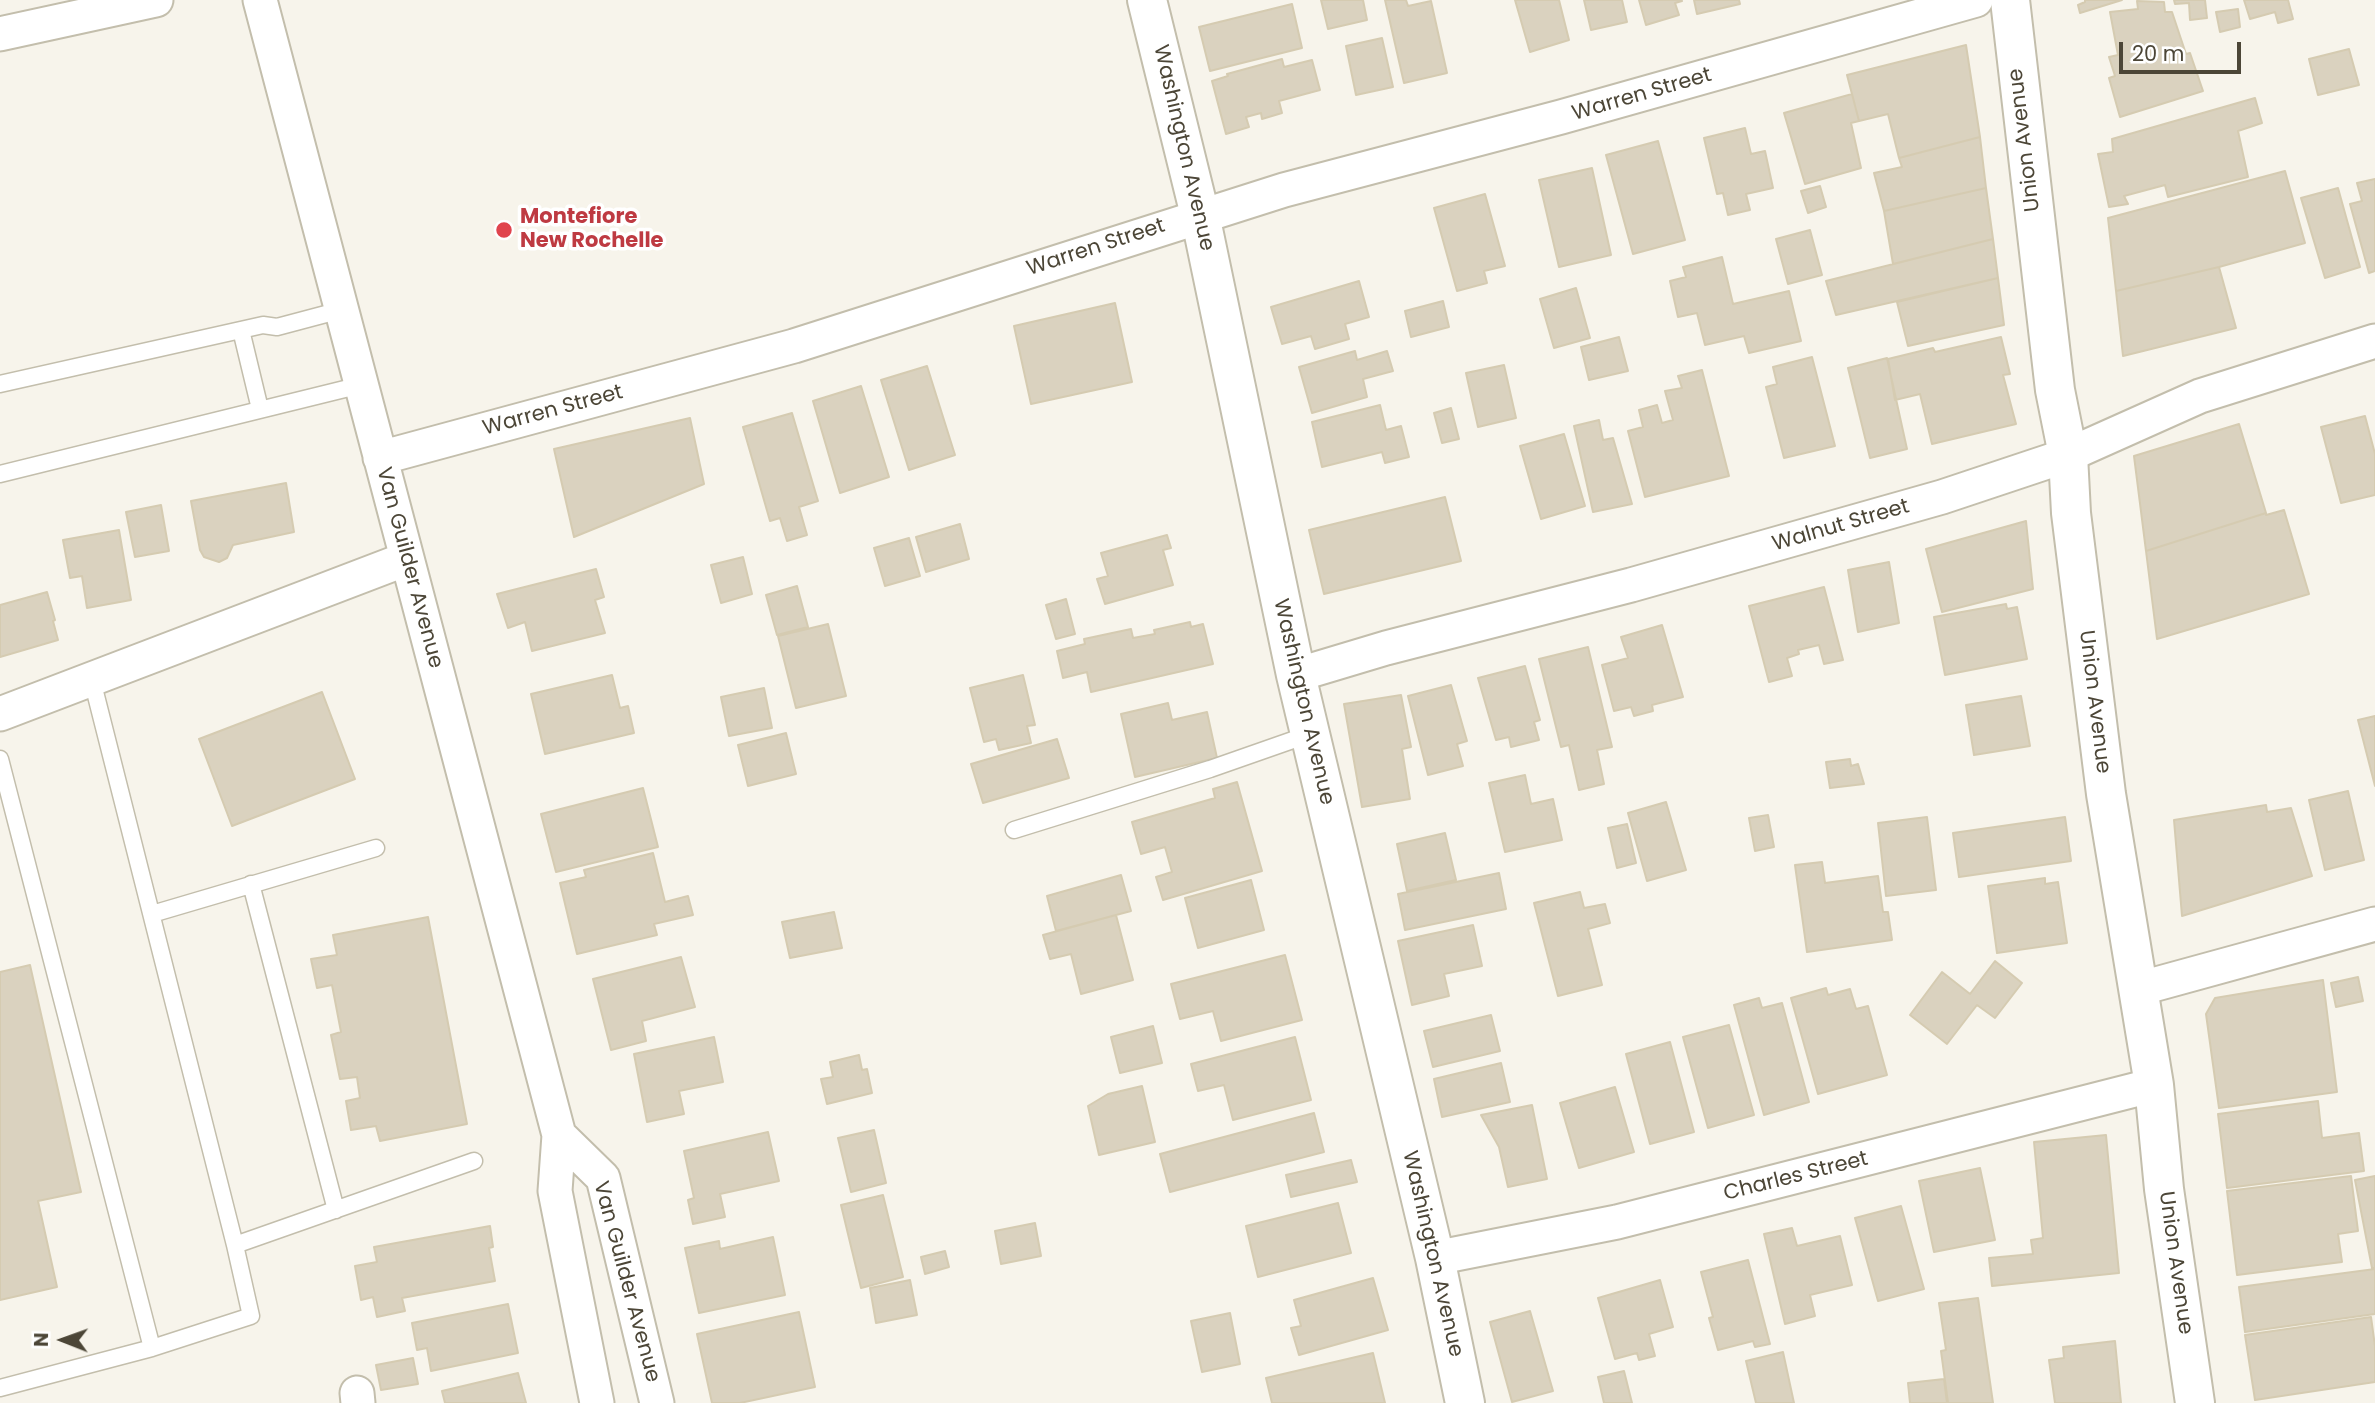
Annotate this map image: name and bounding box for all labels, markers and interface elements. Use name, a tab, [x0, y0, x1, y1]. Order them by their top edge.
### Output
scale bar	[2123, 28, 2246, 72]
text: 20 m	[2132, 39, 2185, 68]
street label: Washington Avenue	[1147, 42, 1219, 254]
street label: Warren Street	[1569, 63, 1715, 127]
street label: Union Avenue	[2004, 67, 2046, 213]
place label: Montefiore New Rochelle	[520, 205, 664, 255]
street label: Warren Street	[1024, 214, 1168, 282]
marker: Montefiore New Rochelle	[494, 220, 514, 240]
street label: Warren Street	[480, 380, 626, 442]
street label: Van Guilder Avenue	[370, 465, 448, 671]
street label: Walnut Street	[1770, 494, 1912, 558]
street label: Washington Avenue	[1267, 596, 1339, 808]
street label: Union Avenue	[2073, 629, 2115, 775]
street label: Charles Street	[1721, 1147, 1871, 1207]
street label: Washington Avenue	[1396, 1148, 1468, 1360]
street label: Van Guilder Avenue	[587, 1179, 665, 1385]
street label: Union Avenue	[2152, 1190, 2198, 1336]
north arrow	[28, 1305, 98, 1375]
text: N	[28, 1332, 55, 1347]

